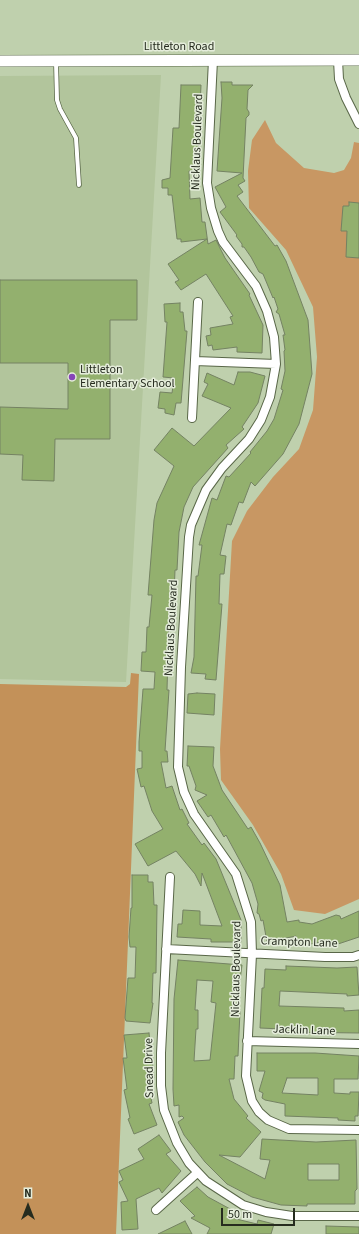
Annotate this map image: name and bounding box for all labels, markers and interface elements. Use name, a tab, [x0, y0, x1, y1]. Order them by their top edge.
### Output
street label: Littleton Road	[144, 40, 214, 54]
street label: Nicklaus Boulevard	[189, 94, 207, 190]
place label: Littleton Elementary School	[80, 363, 175, 391]
marker: Littleton Elementary School	[67, 372, 77, 382]
street label: Nicklaus Boulevard	[162, 579, 182, 677]
street label: Nicklaus Boulevard	[229, 921, 245, 1017]
street label: Crampton Lane	[260, 934, 338, 952]
street label: Jacklin Lane	[272, 1023, 336, 1039]
street label: Snead Drive	[142, 1038, 158, 1098]
north arrow	[8, 1186, 48, 1226]
text: N	[24, 1186, 32, 1201]
scale bar	[223, 1200, 297, 1226]
text: 50 m	[228, 1206, 252, 1223]

